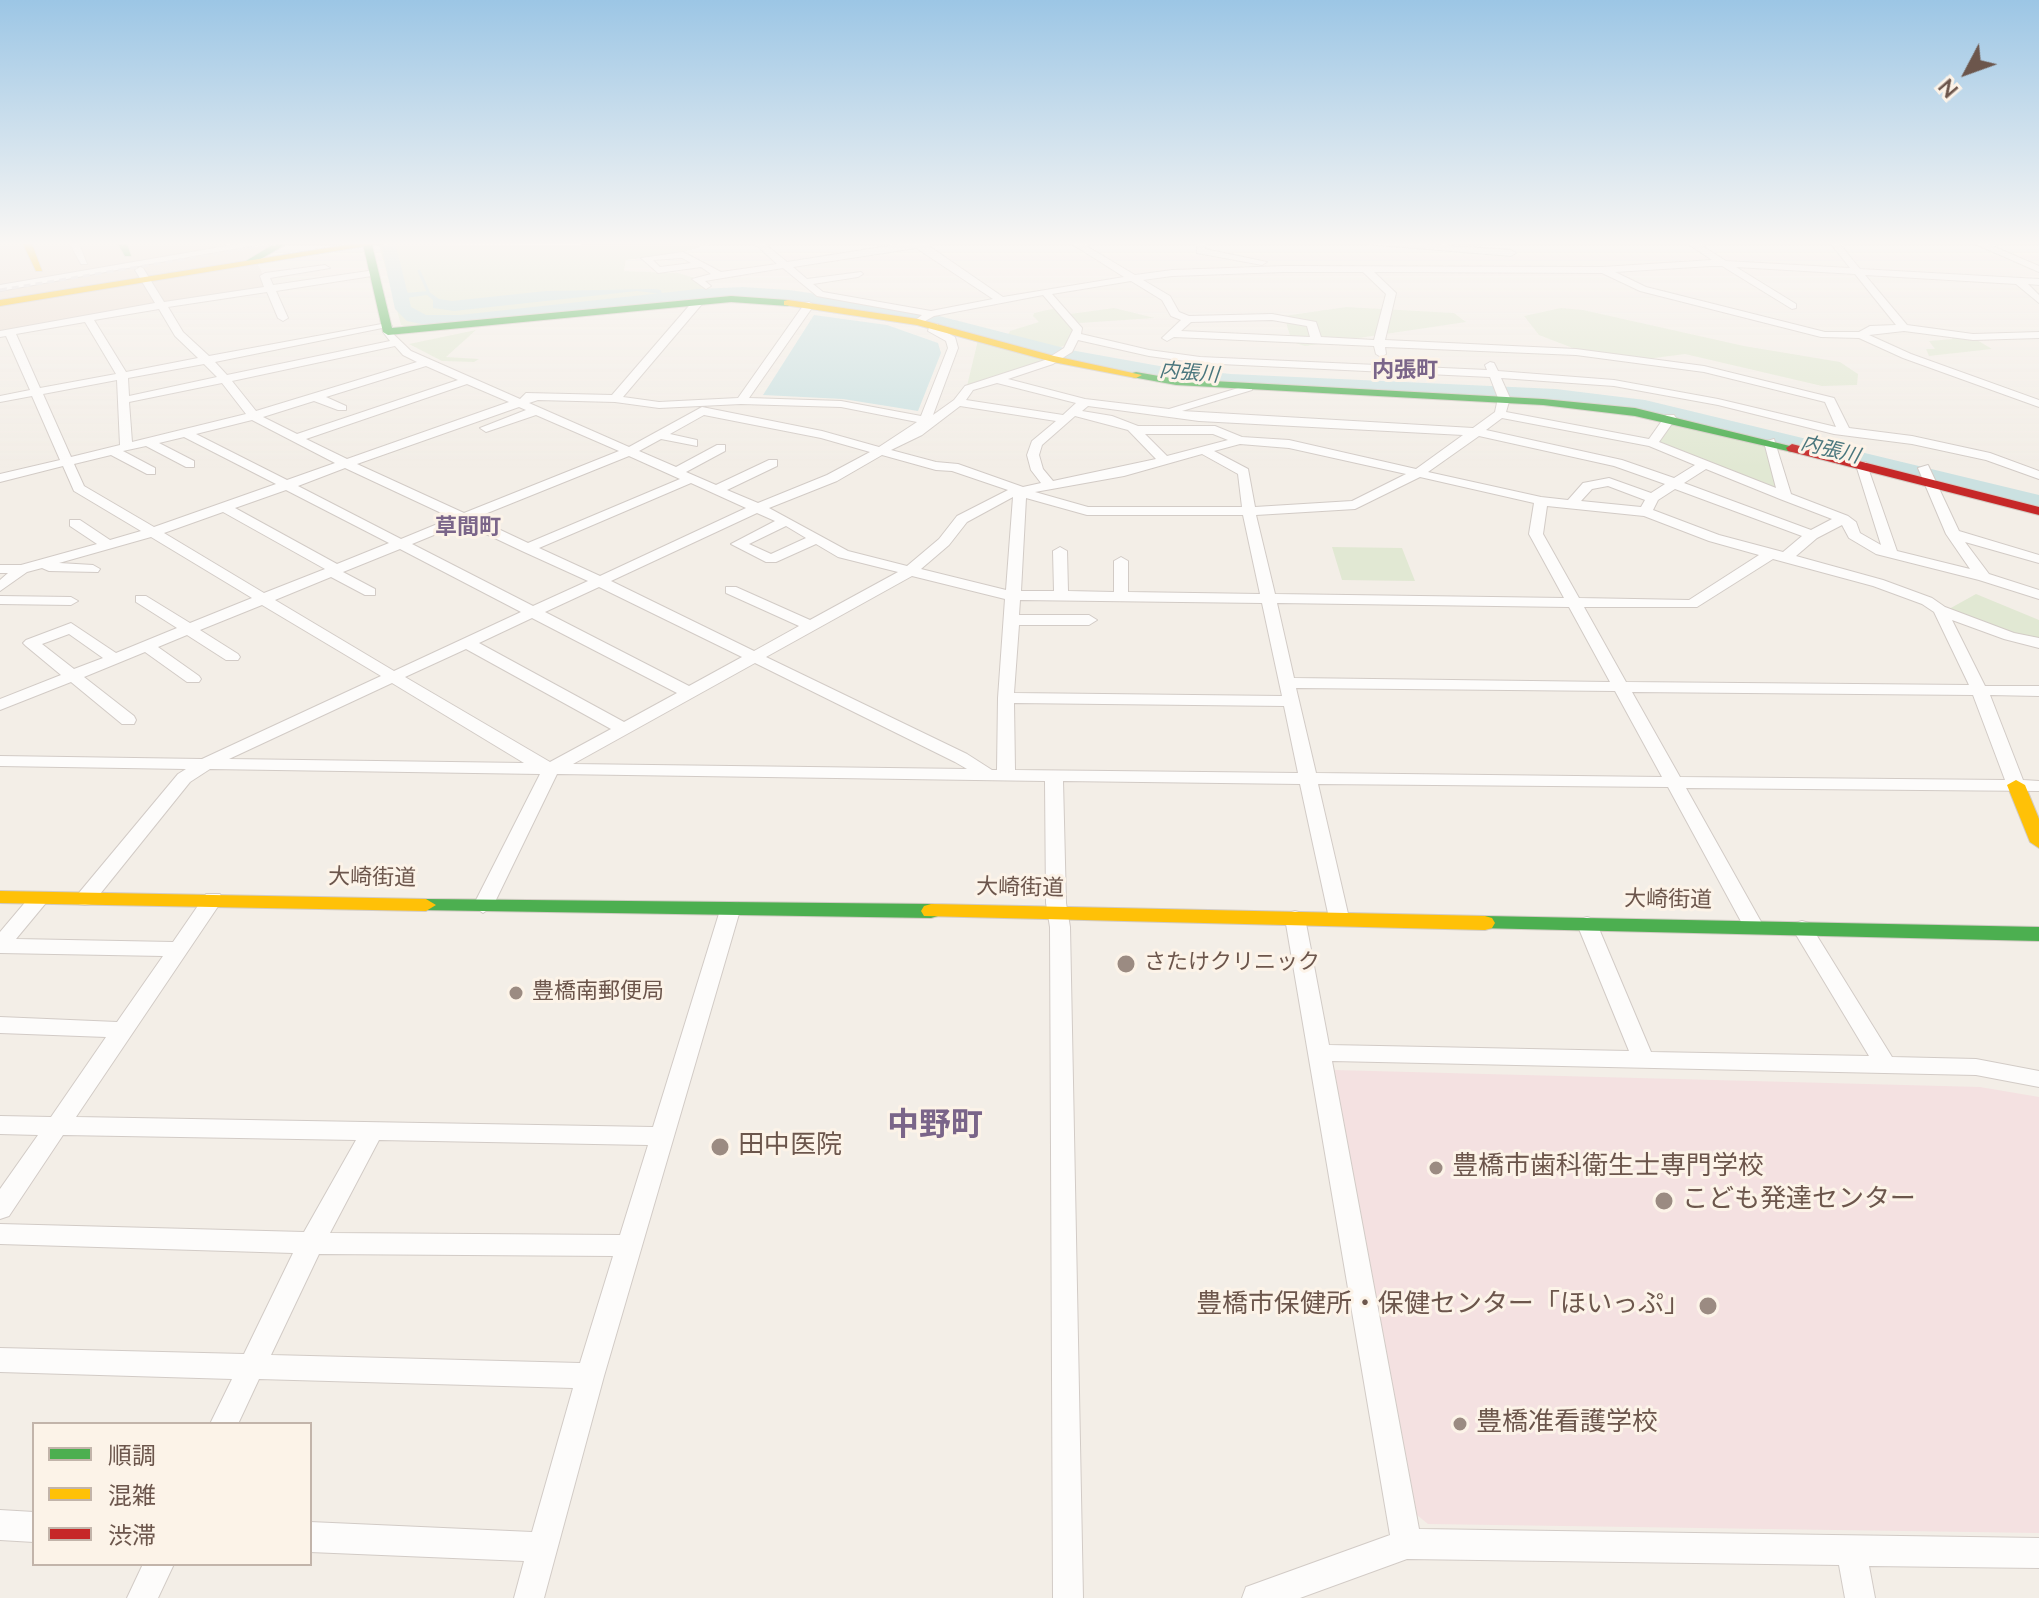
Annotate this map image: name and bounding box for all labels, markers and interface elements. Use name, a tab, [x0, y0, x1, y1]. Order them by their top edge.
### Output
north arrow	[1927, 32, 2007, 112]
text: N	[1932, 72, 1966, 104]
water label: 内張川	[1158, 359, 1220, 389]
district label: 内張町	[1372, 359, 1438, 385]
water label: 内張川	[1798, 432, 1862, 470]
district label: 草間町	[435, 516, 501, 542]
street label: 大崎街道	[328, 865, 416, 893]
street label: 大崎街道	[976, 875, 1064, 903]
street label: 大崎街道	[1624, 887, 1712, 915]
place label: さたけクリニック	[1144, 951, 1320, 977]
marker: さたけクリニック	[1115, 953, 1137, 975]
place label: 豊橋南郵便局	[532, 980, 664, 1006]
marker: 豊橋南郵便局	[507, 984, 525, 1002]
district label: 中野町	[887, 1108, 983, 1146]
place label: 田中医院	[738, 1131, 842, 1163]
marker: 田中医院	[709, 1136, 731, 1158]
place label: 豊橋市歯科衛生士専門学校	[1452, 1152, 1764, 1184]
marker: 豊橋市歯科衛生士専門学校	[1427, 1159, 1445, 1177]
place label: こども発達センター	[1682, 1185, 1916, 1217]
marker: こども発達センター	[1653, 1190, 1675, 1212]
place label: 豊橋市保健所・保健センター「ほいっぷ」	[1196, 1290, 1690, 1322]
marker: 豊橋市保健所・保健センター「ほいっぷ」	[1697, 1295, 1719, 1317]
place label: 豊橋准看護学校	[1476, 1408, 1658, 1440]
marker: 豊橋准看護学校	[1451, 1415, 1469, 1433]
legend	[32, 1422, 312, 1566]
text: 順調	[108, 1440, 156, 1472]
text: 混雑	[108, 1480, 156, 1512]
text: 渋滞	[108, 1520, 156, 1552]

